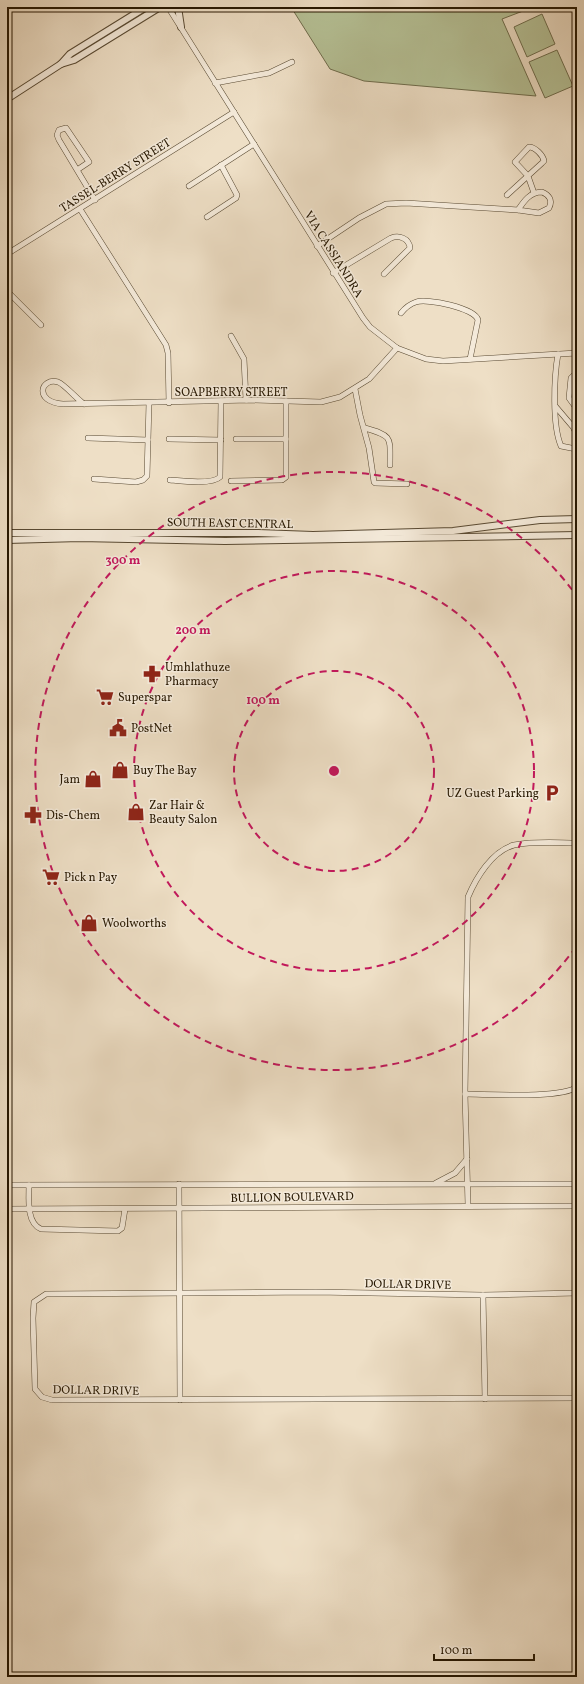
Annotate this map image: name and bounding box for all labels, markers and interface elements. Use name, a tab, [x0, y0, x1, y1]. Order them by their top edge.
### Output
street label: TASSEL-BERRY STREET	[57, 135, 174, 217]
street label: VIA CASSIANDRA	[300, 208, 367, 301]
street label: SOAPBERRY STREET	[175, 385, 287, 401]
street label: SOUTH EAST CENTRAL	[167, 515, 294, 533]
text: 300 m	[106, 553, 141, 569]
text: 200 m	[175, 623, 211, 639]
place label: Umhlathuze Pharmacy	[165, 660, 230, 690]
pharmacy icon: Umhlathuze Pharmacy	[142, 664, 162, 684]
supermarket icon: Superspar	[95, 687, 115, 707]
place label: Superspar	[118, 690, 172, 706]
text: 100 m	[246, 693, 280, 709]
public building icon: PostNet	[108, 718, 128, 738]
place label: PostNet	[131, 721, 172, 737]
shop icon: Buy The Bay	[110, 760, 130, 780]
place label: Buy The Bay	[133, 763, 197, 779]
centre of rings	[327, 764, 341, 778]
shop icon: Jam	[83, 769, 103, 789]
place label: Jam	[59, 772, 80, 788]
parking icon: UZ Guest Parking	[542, 783, 562, 803]
place label: UZ Guest Parking	[447, 786, 539, 802]
place label: Zar Hair & Beauty Salon	[149, 798, 217, 828]
shop icon: Zar Hair & Beauty Salon	[126, 802, 146, 822]
pharmacy icon: Dis-Chem	[23, 805, 43, 825]
place label: Dis-Chem	[46, 808, 100, 824]
supermarket icon: Pick n Pay	[41, 867, 61, 887]
place label: Pick n Pay	[64, 870, 118, 886]
shop icon: Woolworths	[79, 913, 99, 933]
place label: Woolworths	[102, 916, 166, 932]
street label: BULLION BOULEVARD	[230, 1189, 354, 1207]
street label: DOLLAR DRIVE	[364, 1276, 451, 1294]
street label: DOLLAR DRIVE	[52, 1382, 139, 1400]
scale bar	[434, 1636, 534, 1662]
text: 100 m	[440, 1643, 473, 1659]

